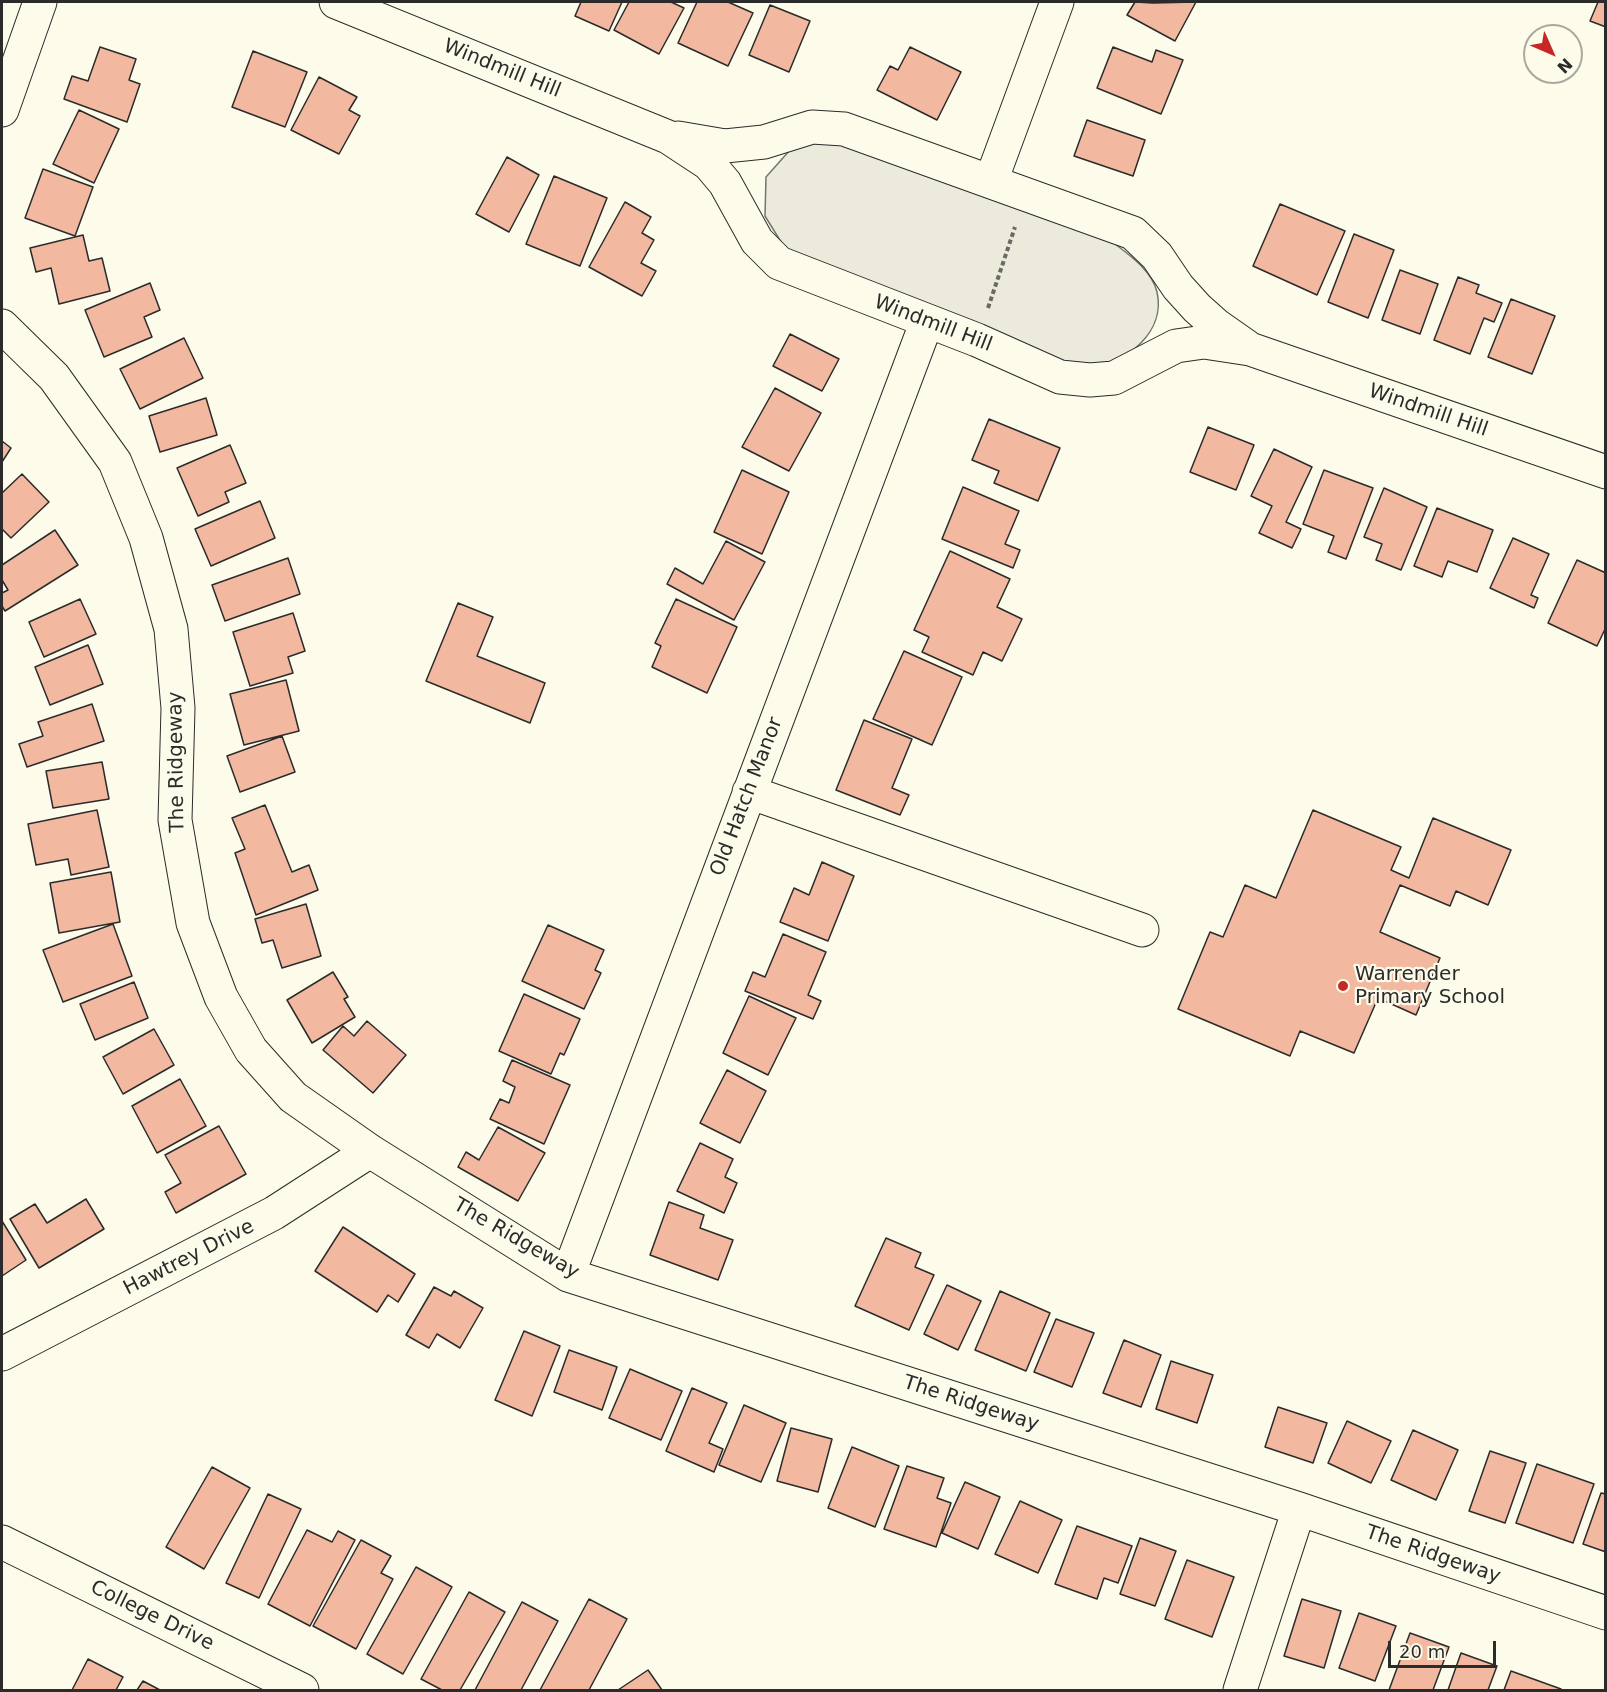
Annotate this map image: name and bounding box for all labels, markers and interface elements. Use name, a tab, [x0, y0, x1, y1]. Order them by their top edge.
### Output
north arrow	[1523, 24, 1583, 84]
street label: Windmill Hill	[440, 35, 564, 103]
text: N	[1553, 54, 1576, 77]
street label: Windmill Hill	[871, 290, 995, 358]
street label: Windmill Hill	[1365, 379, 1491, 443]
street label: The Ridgeway	[164, 691, 190, 833]
street label: Old Hatch Manor	[706, 714, 788, 880]
place label: Warrender Primary School	[1355, 963, 1505, 1010]
marker: Warrender Primary School	[1336, 979, 1350, 993]
street label: The Ridgeway	[449, 1193, 583, 1285]
street label: Hawtrey Drive	[120, 1215, 258, 1301]
street label: The Ridgeway	[900, 1371, 1042, 1437]
street label: The Ridgeway	[1362, 1521, 1504, 1589]
street label: College Drive	[86, 1576, 218, 1656]
scale bar	[1391, 1629, 1499, 1667]
text: 20 m	[1399, 1641, 1445, 1662]

